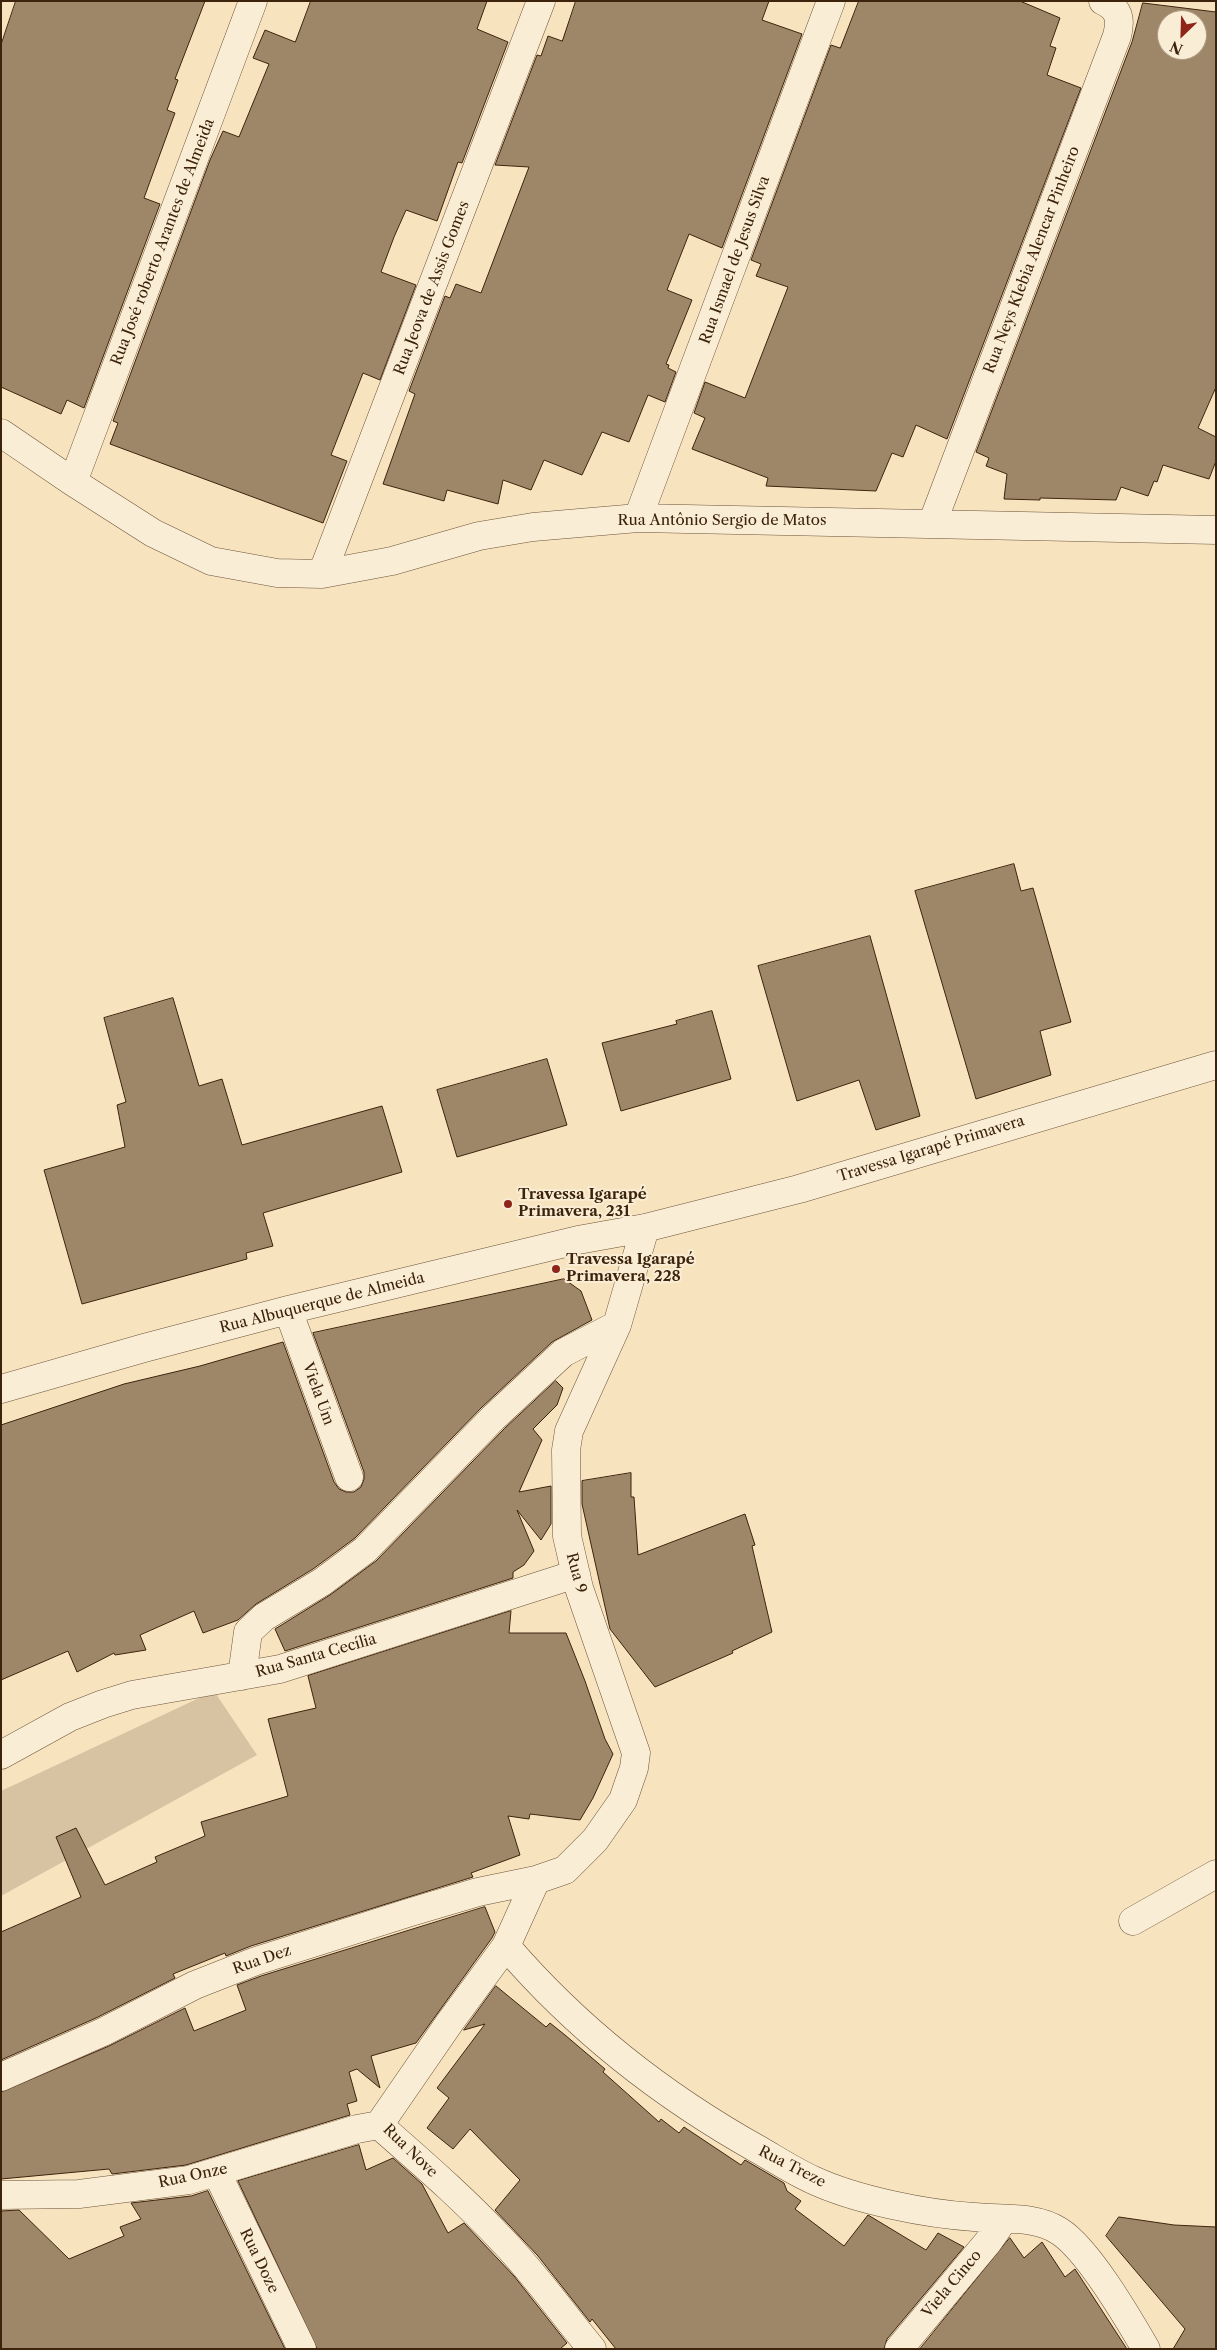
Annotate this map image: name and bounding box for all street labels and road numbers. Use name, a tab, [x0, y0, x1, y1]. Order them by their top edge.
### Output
street label: Rua José roberto Arantes de Almeida	[107, 116, 219, 368]
street label: Rua Neys Klebia Alencar Pinheiro	[980, 144, 1084, 376]
street label: Rua Ismael de Jesus Silva	[696, 173, 774, 347]
street label: Rua Jeova de Assis Gomes	[390, 198, 474, 378]
street label: Rua Antônio Sergio de Matos	[617, 512, 827, 530]
street label: Travessa Igarapé Primavera	[835, 1112, 1027, 1186]
street label: Rua Albuquerque de Almeida	[218, 1269, 426, 1337]
street label: Viela Um	[298, 1360, 338, 1428]
street label: Rua 9	[562, 1551, 590, 1595]
street label: Rua Santa Cecília	[253, 1630, 379, 1682]
street label: Rua Dez	[231, 1942, 293, 1978]
street label: Rua Nove	[379, 2121, 441, 2181]
street label: Rua Treze	[755, 2142, 829, 2192]
street label: Rua Onze	[157, 2160, 229, 2192]
street label: Rua Doze	[236, 2226, 282, 2296]
street label: Viela Cinco	[919, 2247, 985, 2321]

